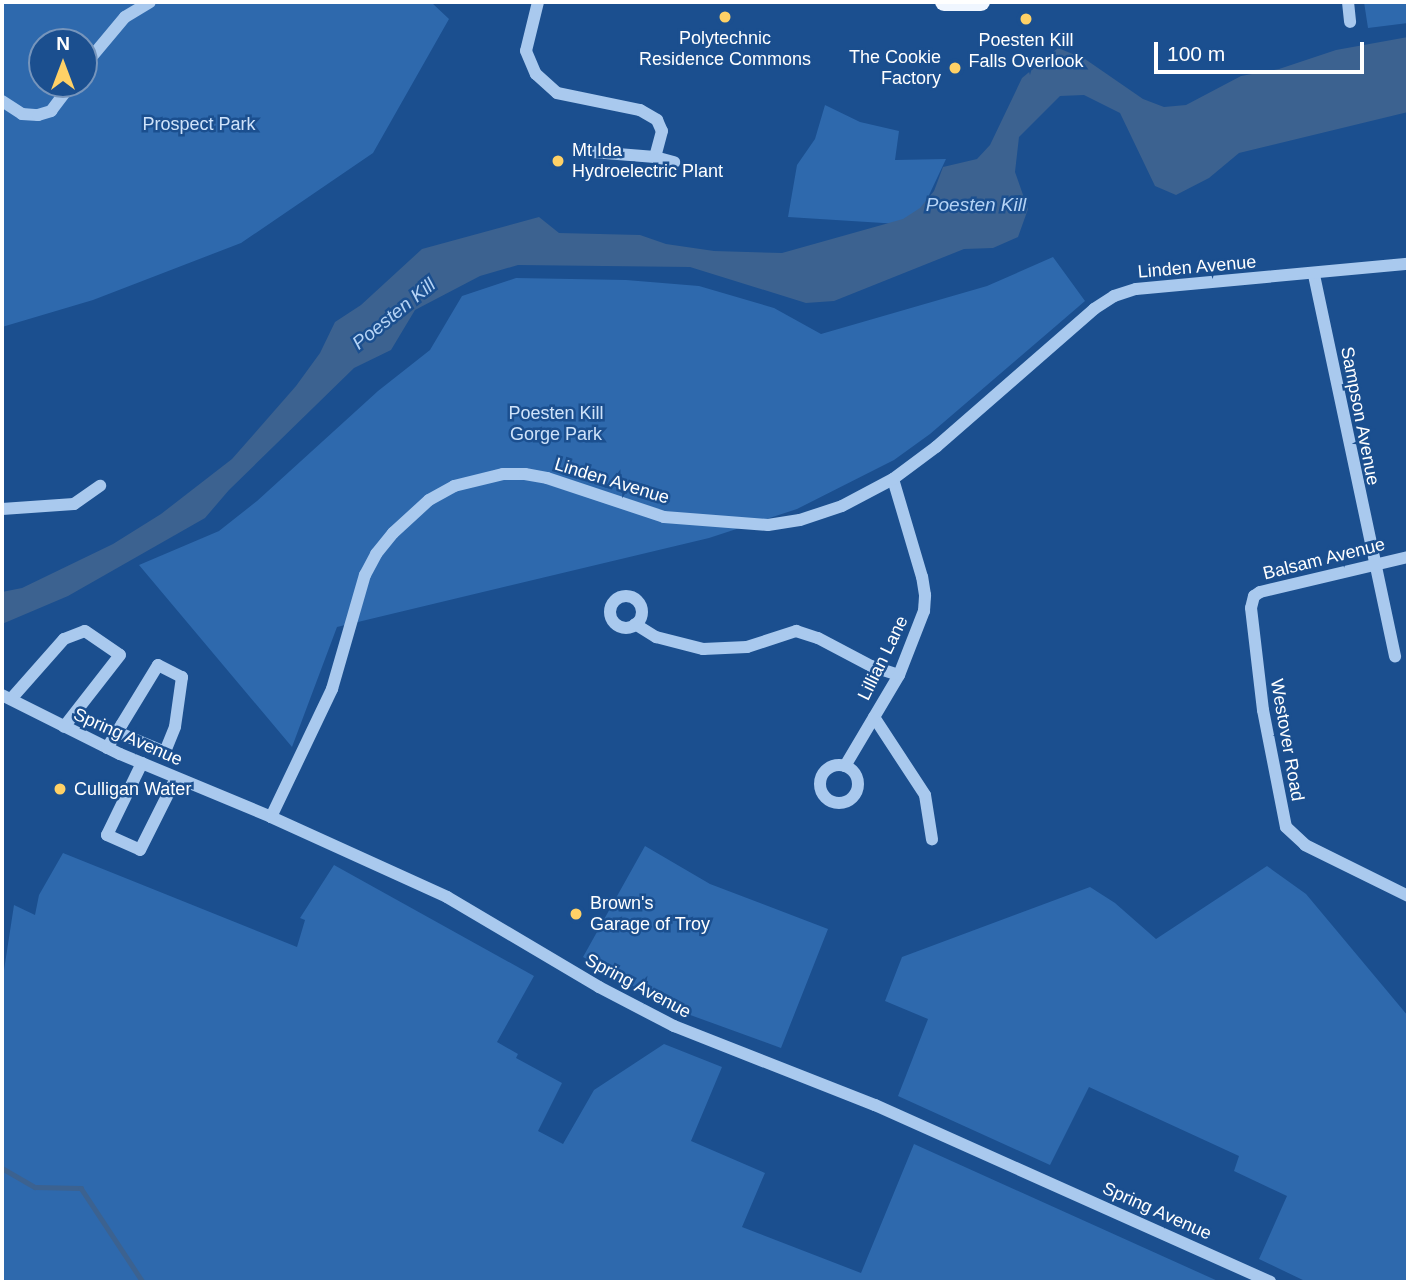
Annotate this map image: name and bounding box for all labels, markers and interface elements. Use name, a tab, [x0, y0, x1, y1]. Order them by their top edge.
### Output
marker: Polytechnic Residence Commons	[717, 9, 733, 25]
marker: Poesten Kill Falls Overlook	[1018, 11, 1034, 27]
north arrow	[28, 28, 98, 98]
place label: Polytechnic Residence Commons	[639, 28, 811, 70]
scale bar	[1158, 28, 1368, 72]
place label: Poesten Kill Falls Overlook	[968, 30, 1084, 72]
text: N	[56, 33, 70, 54]
text: 100 m	[1167, 42, 1225, 65]
place label: The Cookie Factory	[849, 47, 941, 90]
marker: The Cookie Factory	[947, 60, 963, 76]
park label: Prospect Park	[142, 113, 256, 135]
place label: Mt Ida Hydroelectric Plant	[572, 140, 723, 182]
marker: Mt Ida Hydroelectric Plant	[550, 153, 566, 169]
water label: Poesten Kill	[926, 194, 1026, 216]
street label: Linden Avenue	[1136, 251, 1258, 283]
water label: Poesten Kill	[348, 274, 440, 354]
street label: Sampson Avenue	[1336, 344, 1384, 488]
park label: Poesten Kill Gorge Park	[508, 403, 604, 446]
street label: Linden Avenue	[552, 453, 672, 509]
street label: Balsam Avenue	[1260, 533, 1388, 585]
street label: Lillian Lane	[853, 612, 913, 704]
street label: Westover Road	[1266, 677, 1308, 803]
street label: Spring Avenue	[70, 703, 186, 771]
place label: Culligan Water	[74, 778, 191, 800]
marker: Culligan Water	[52, 781, 68, 797]
place label: Brown's Garage of Troy	[590, 893, 710, 936]
marker: Brown's Garage of Troy	[568, 906, 584, 922]
street label: Spring Avenue	[581, 949, 695, 1023]
street label: Spring Avenue	[1099, 1177, 1215, 1245]

